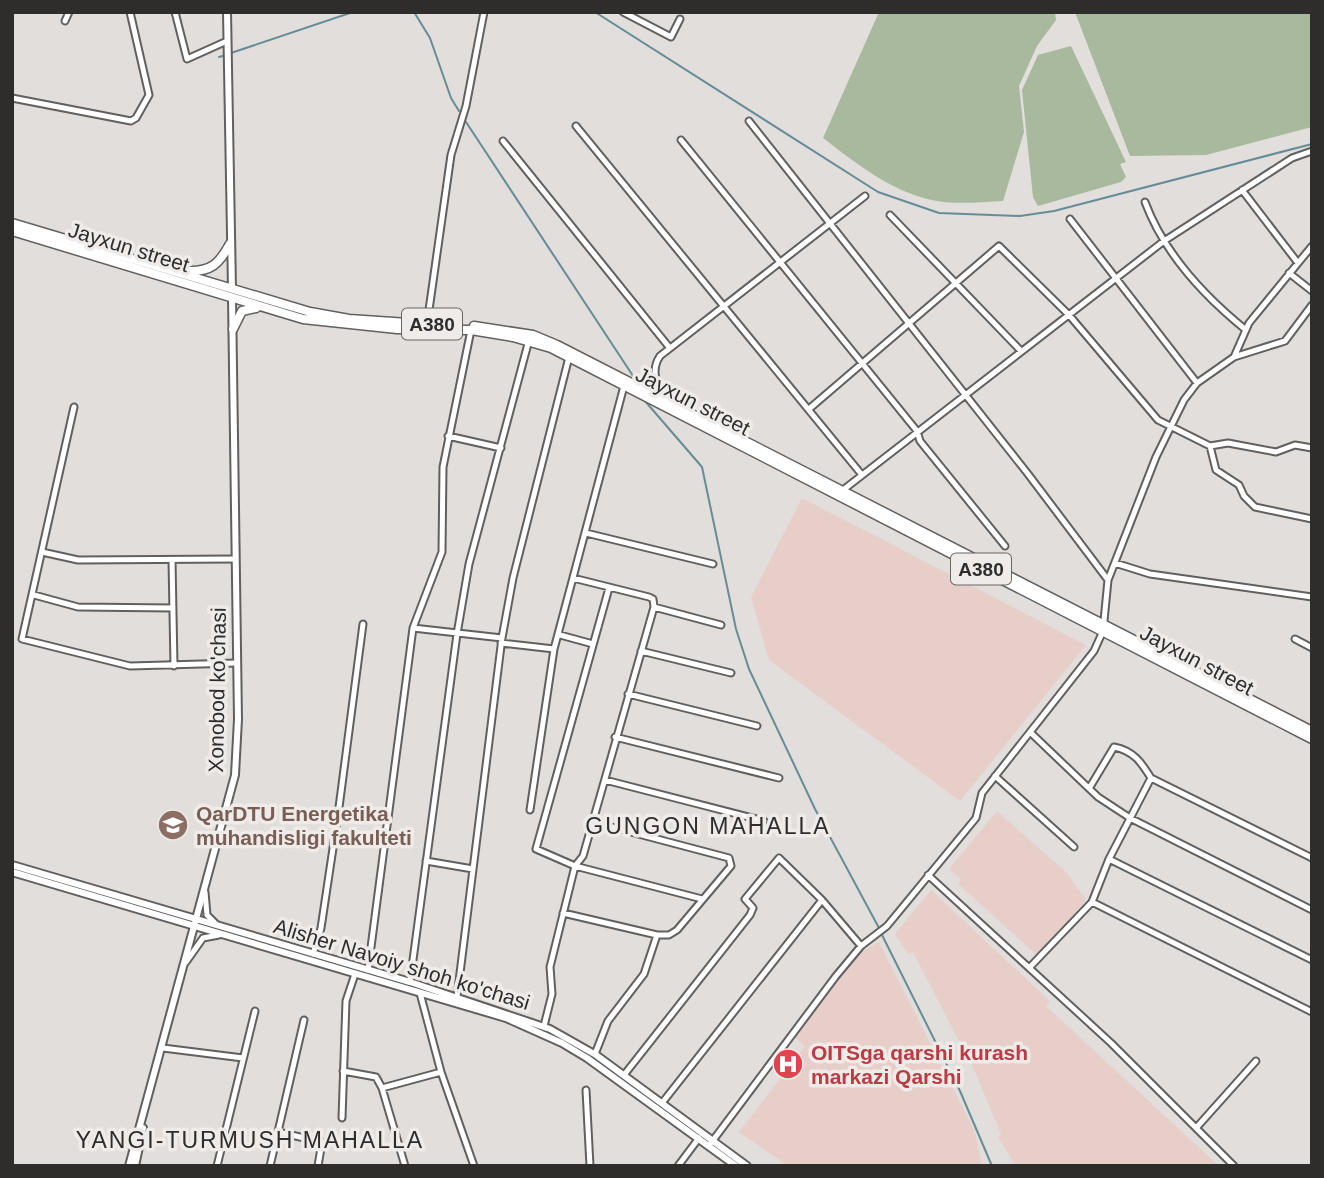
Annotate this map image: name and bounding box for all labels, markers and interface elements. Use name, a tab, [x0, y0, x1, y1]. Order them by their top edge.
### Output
street label: Jayxun street	[66, 218, 192, 276]
road number: A380	[402, 308, 462, 340]
street label: Jayxun street	[632, 362, 754, 440]
road number: A380	[951, 554, 1011, 584]
street label: Xonobod ko'chasi	[204, 607, 230, 773]
street label: Jayxun street	[1136, 621, 1258, 700]
place label: QarDTU Energetika muhandisligi fakulteti	[196, 802, 412, 849]
school or university icon: QarDTU Energetika muhandisligi fakulteti	[156, 808, 190, 842]
district label: GUNGON MAHALLA	[585, 813, 831, 839]
street label: Alisher Navoiy shoh ko'chasi	[271, 914, 533, 1014]
place label: OITSga qarshi kurash markazi Qarshi	[811, 1041, 1028, 1088]
hospital icon: OITSga qarshi kurash markazi Qarshi	[771, 1047, 805, 1081]
district label: YANGI-TURMUSH MAHALLA	[76, 1127, 424, 1153]

